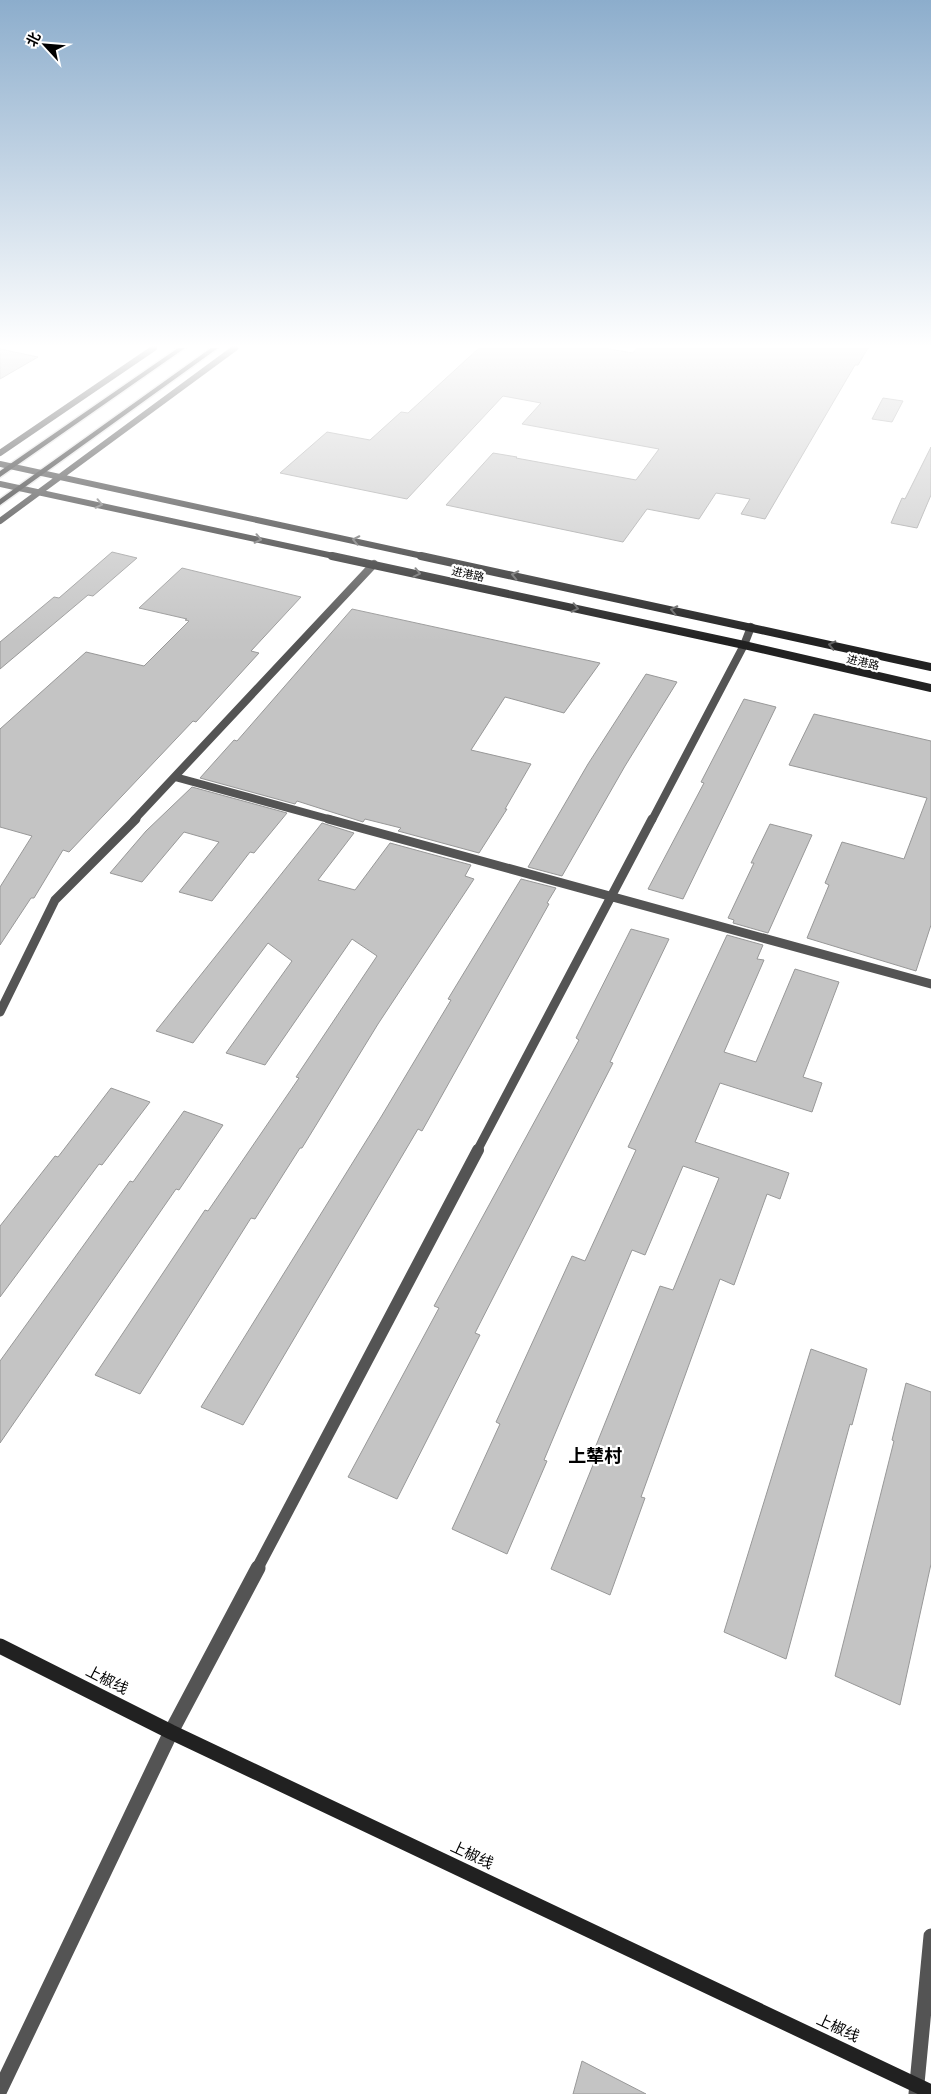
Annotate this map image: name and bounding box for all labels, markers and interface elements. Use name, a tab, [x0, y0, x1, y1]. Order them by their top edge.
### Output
north arrow	[20, 20, 70, 70]
text: 北	[21, 29, 44, 50]
one-way arrow	[95, 498, 104, 509]
one-way arrow	[253, 533, 262, 543]
one-way arrow	[352, 535, 361, 546]
street label: 进港路	[450, 563, 486, 584]
one-way arrow	[412, 567, 421, 578]
one-way arrow	[510, 570, 519, 581]
one-way arrow	[571, 602, 580, 613]
one-way arrow	[669, 605, 678, 616]
one-way arrow	[828, 640, 837, 651]
street label: 进港路	[845, 650, 881, 673]
district label: 上辇村	[568, 1443, 622, 1467]
street label: 上椒线	[83, 1660, 132, 1698]
street label: 上椒线	[448, 1836, 497, 1873]
street label: 上椒线	[814, 2009, 863, 2046]

